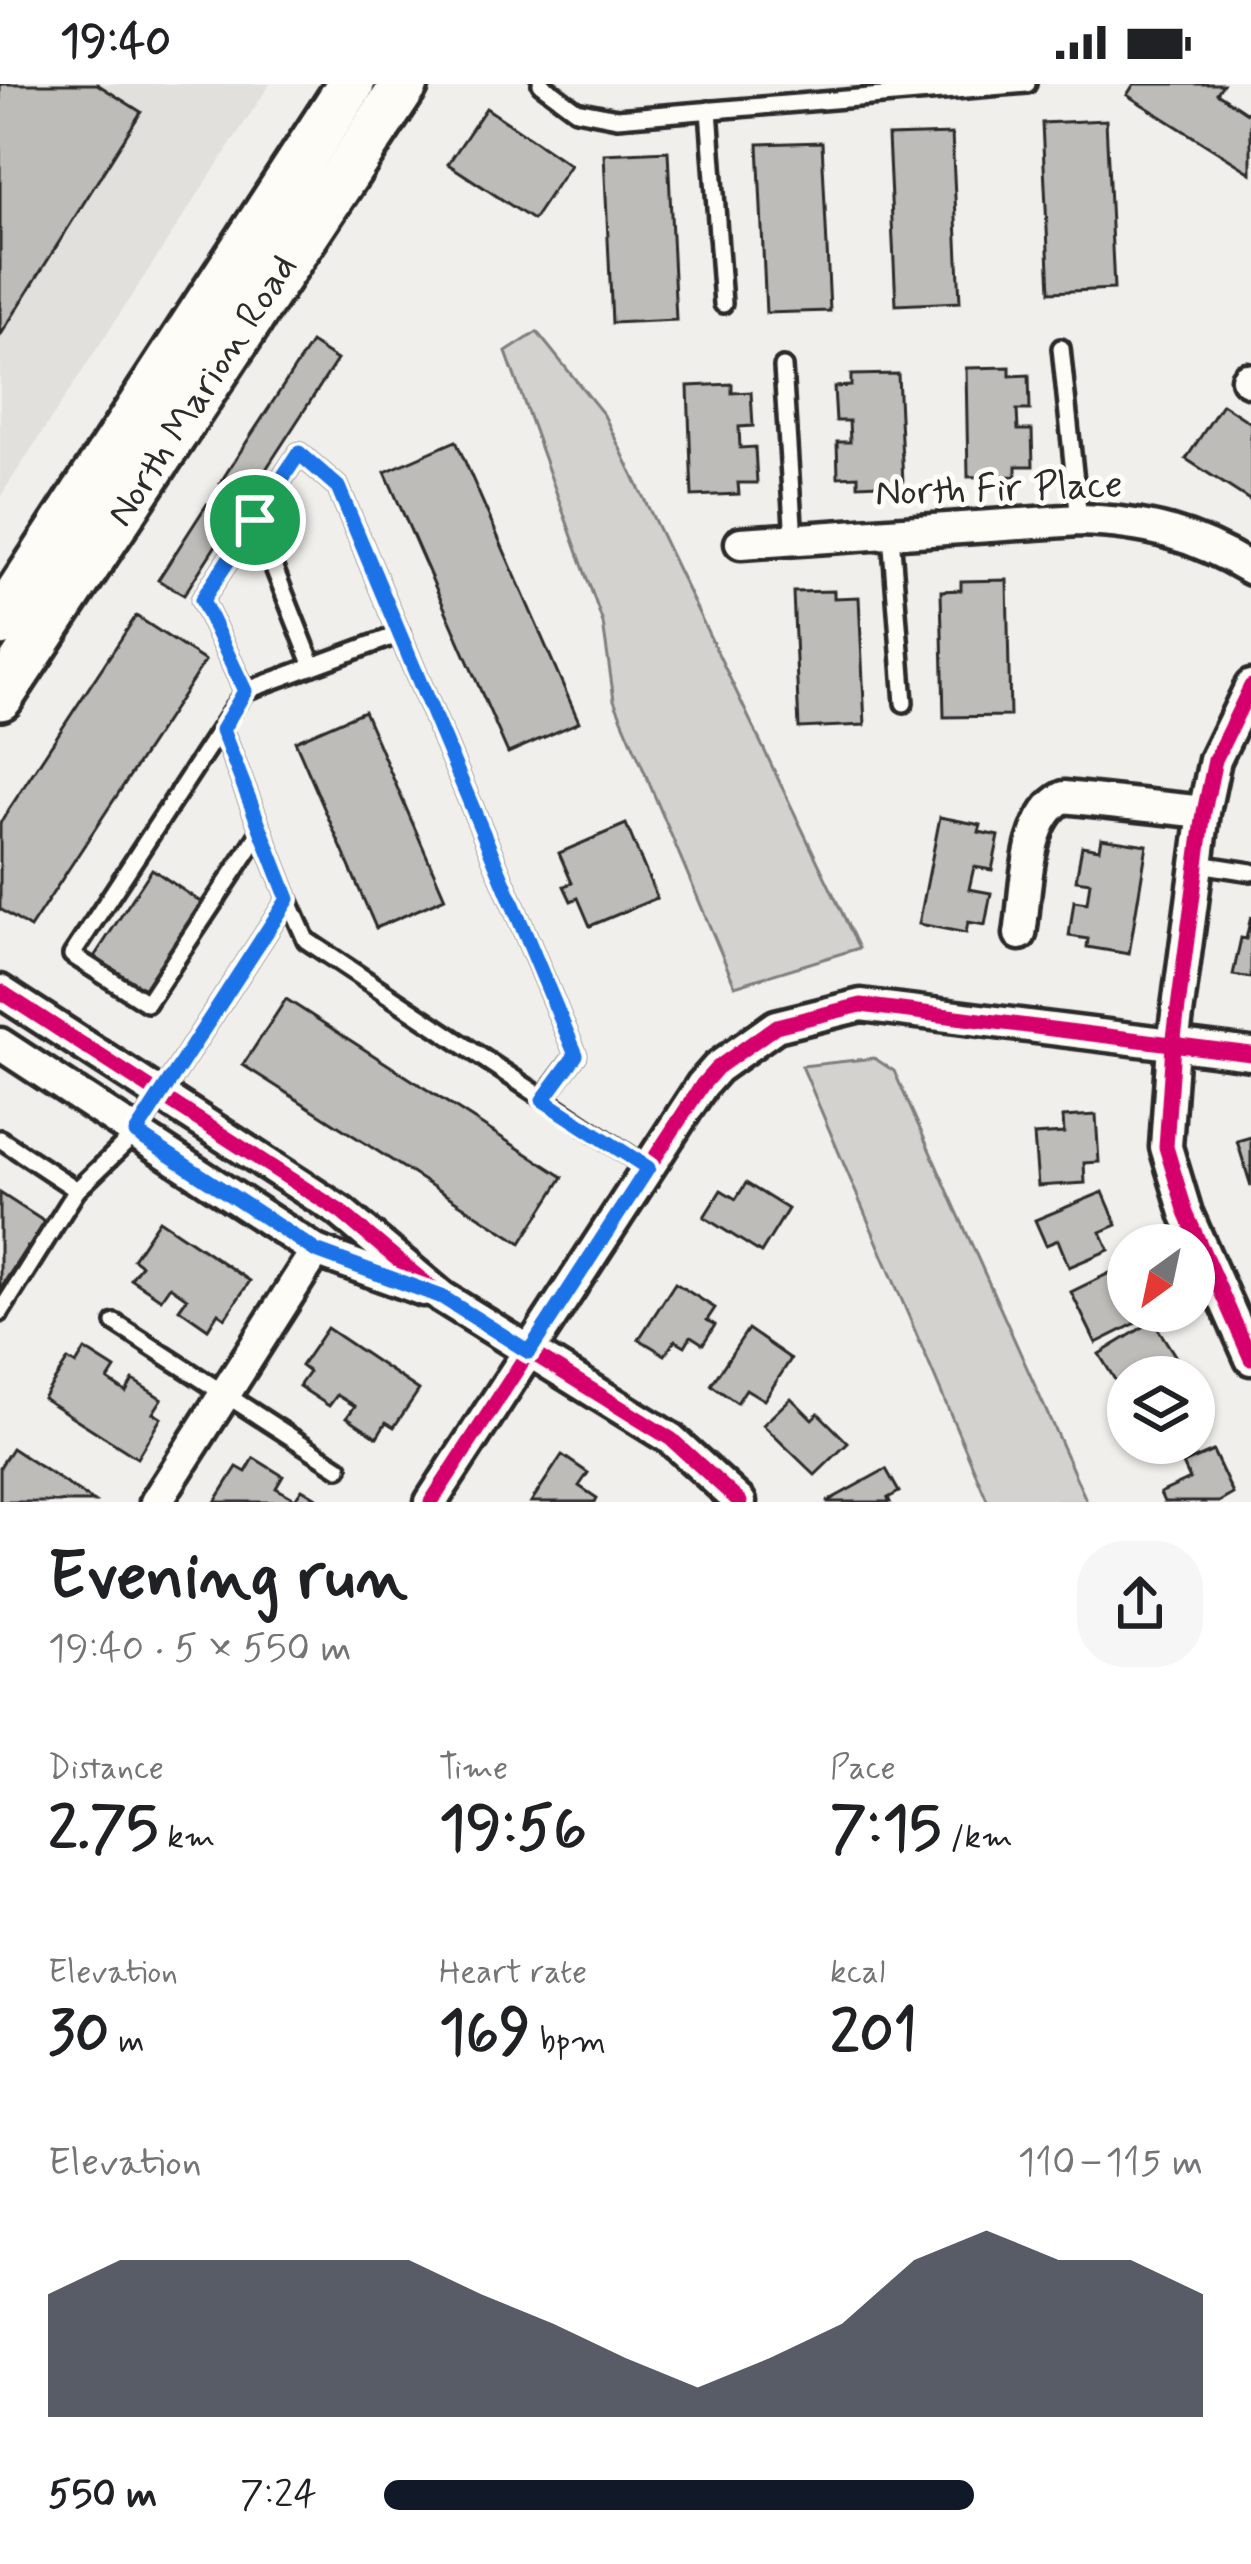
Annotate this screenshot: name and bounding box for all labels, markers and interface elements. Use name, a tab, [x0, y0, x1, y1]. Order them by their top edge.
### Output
text: 19:40	[60, 13, 171, 72]
street label: North Marion Road	[96, 245, 310, 537]
street label: North Fir Place	[874, 460, 1124, 520]
pin	[204, 469, 306, 571]
icon: arrive	[222, 487, 288, 553]
north arrow	[1107, 1224, 1215, 1332]
map controls	[1107, 1224, 1215, 1464]
button: layers	[1107, 1356, 1215, 1464]
text: Evening run	[48, 1536, 408, 1622]
button: share	[1077, 1541, 1203, 1667]
text: 19:40 · 5 × 550 m	[48, 1624, 352, 1675]
text: Distance	[48, 1747, 164, 1791]
text: Time	[439, 1747, 508, 1791]
text: Pace	[830, 1747, 896, 1791]
text: 2.75	[48, 1791, 158, 1870]
text: 19:56	[439, 1791, 587, 1870]
text: 7:15	[830, 1791, 941, 1870]
text: km	[158, 1816, 215, 1860]
text: /km	[941, 1816, 1013, 1860]
text: Elevation	[48, 1951, 178, 1995]
text: Heart rate	[439, 1951, 587, 1995]
text: kcal	[830, 1951, 885, 1995]
text: 30	[48, 1995, 109, 2074]
text: 169	[439, 1995, 531, 2074]
text: 201	[830, 1995, 917, 2074]
text: m	[109, 2020, 145, 2064]
text: bpm	[531, 2020, 606, 2064]
text: Elevation	[48, 2138, 202, 2189]
text: 110–115 m	[1018, 2138, 1203, 2189]
text: 550 m	[48, 2470, 157, 2521]
text: 7:24	[240, 2470, 317, 2521]

